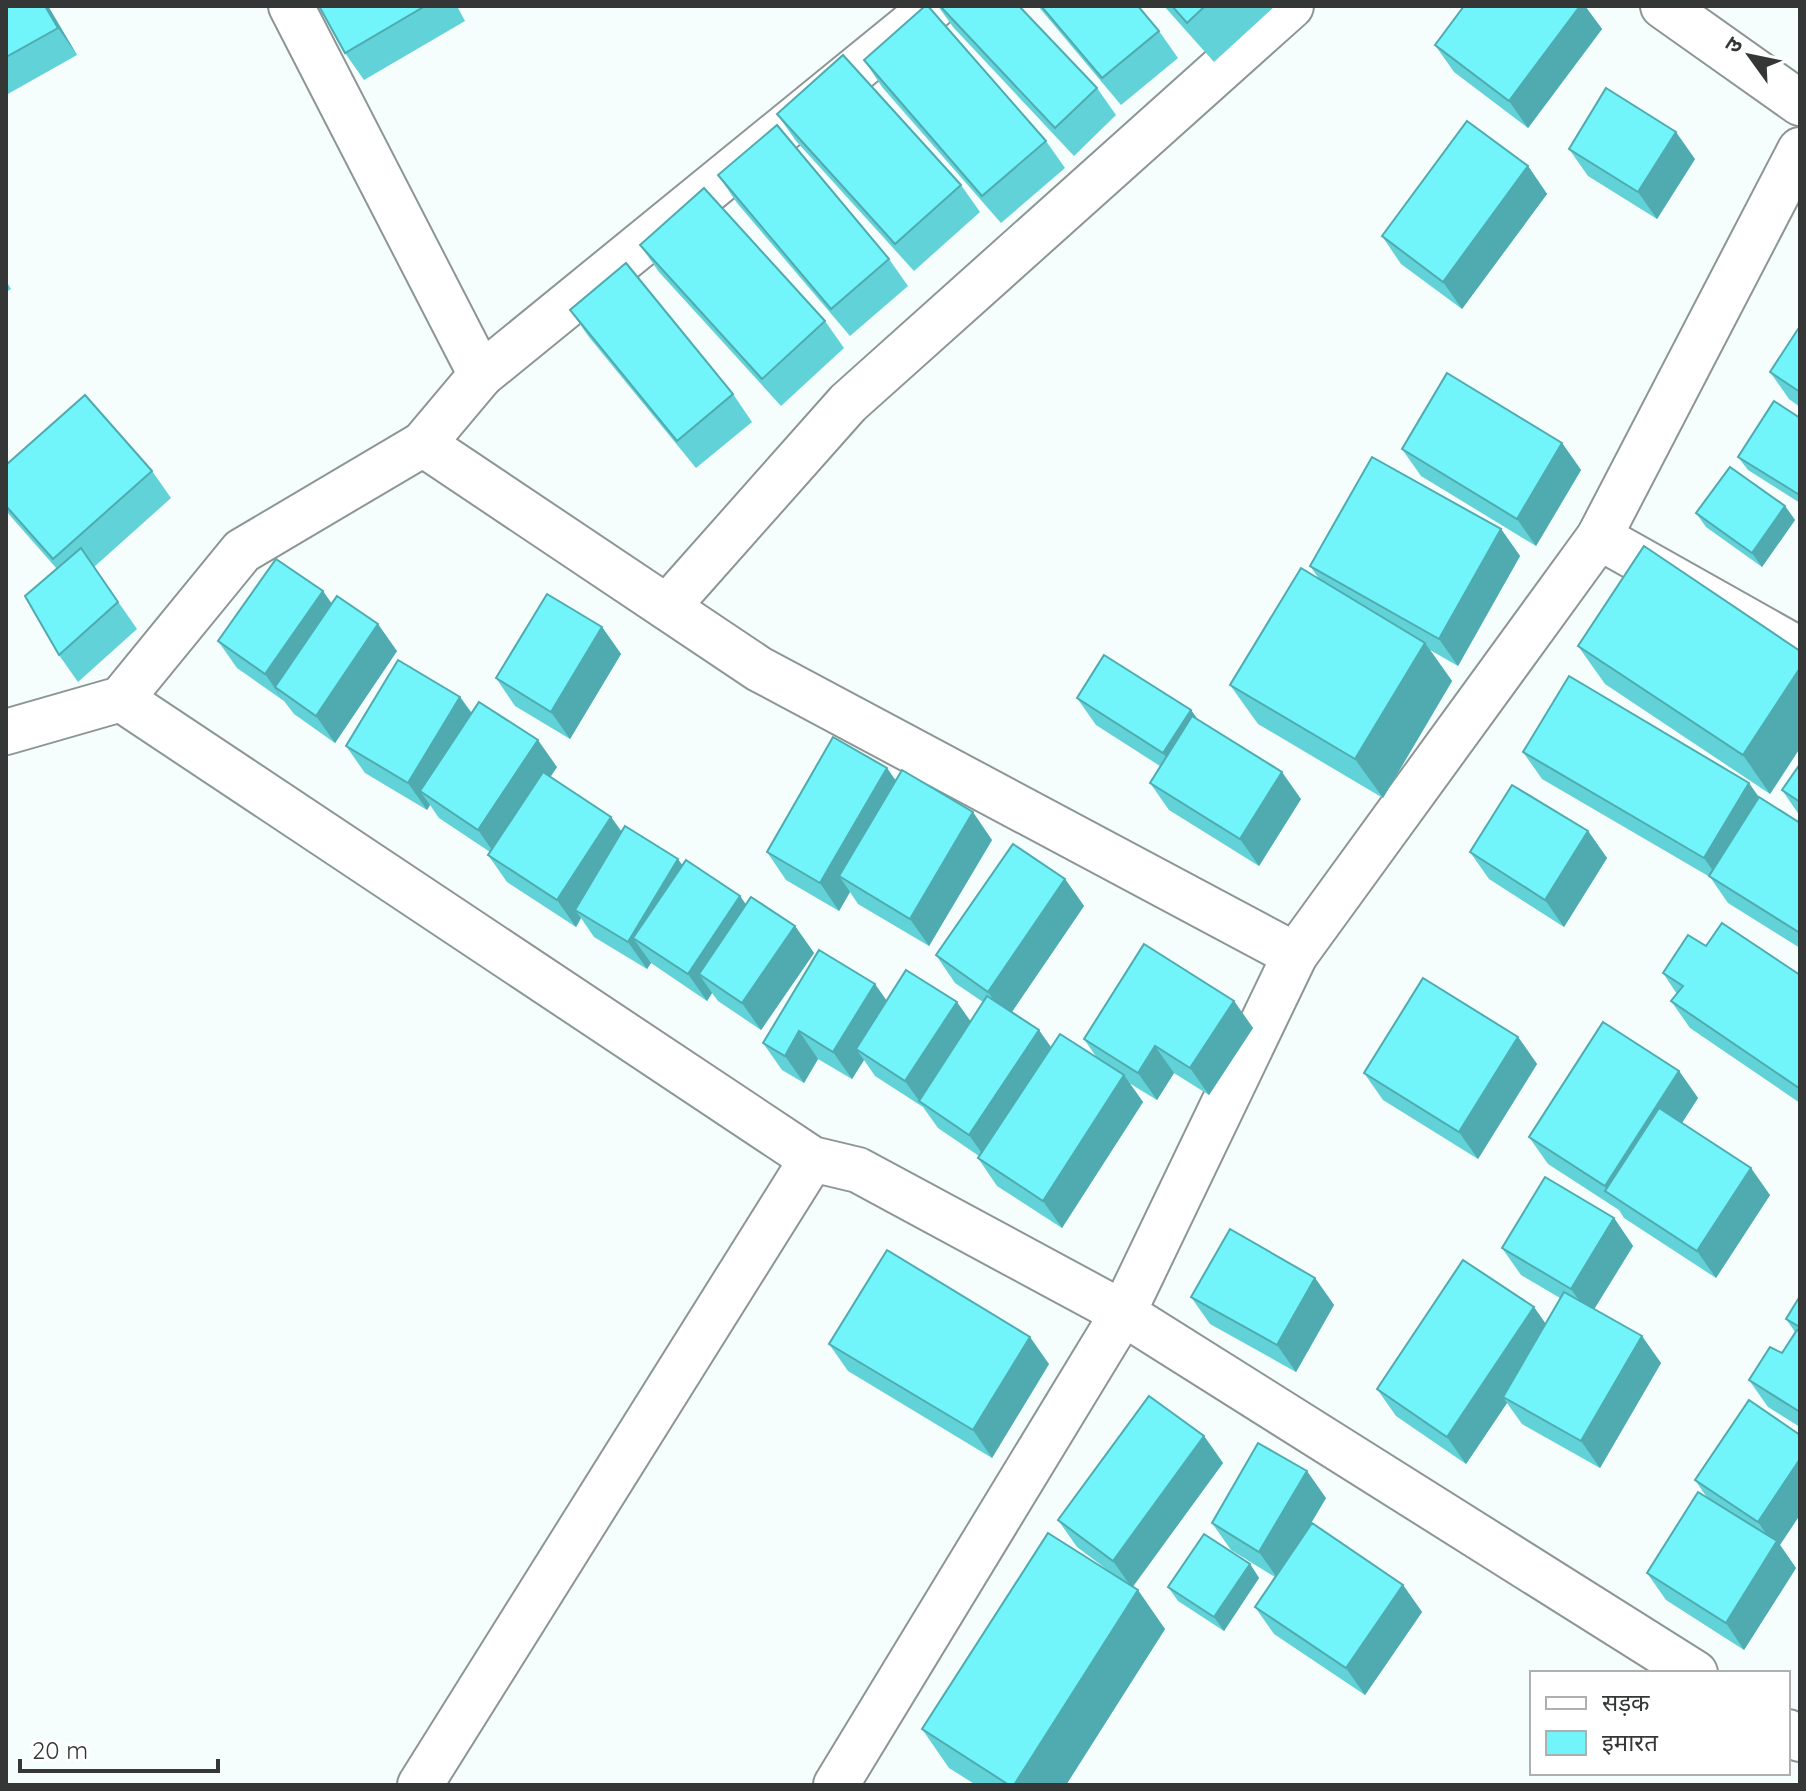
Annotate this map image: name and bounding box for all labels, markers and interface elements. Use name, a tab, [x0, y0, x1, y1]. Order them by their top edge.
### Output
north arrow	[1710, 16, 1790, 96]
text: उ	[1718, 31, 1749, 58]
legend	[1530, 1671, 1790, 1775]
text: सड़क	[1602, 1687, 1650, 1717]
scale bar	[20, 1723, 218, 1773]
text: इमारत	[1602, 1727, 1659, 1757]
text: 20 m	[32, 1735, 88, 1765]

